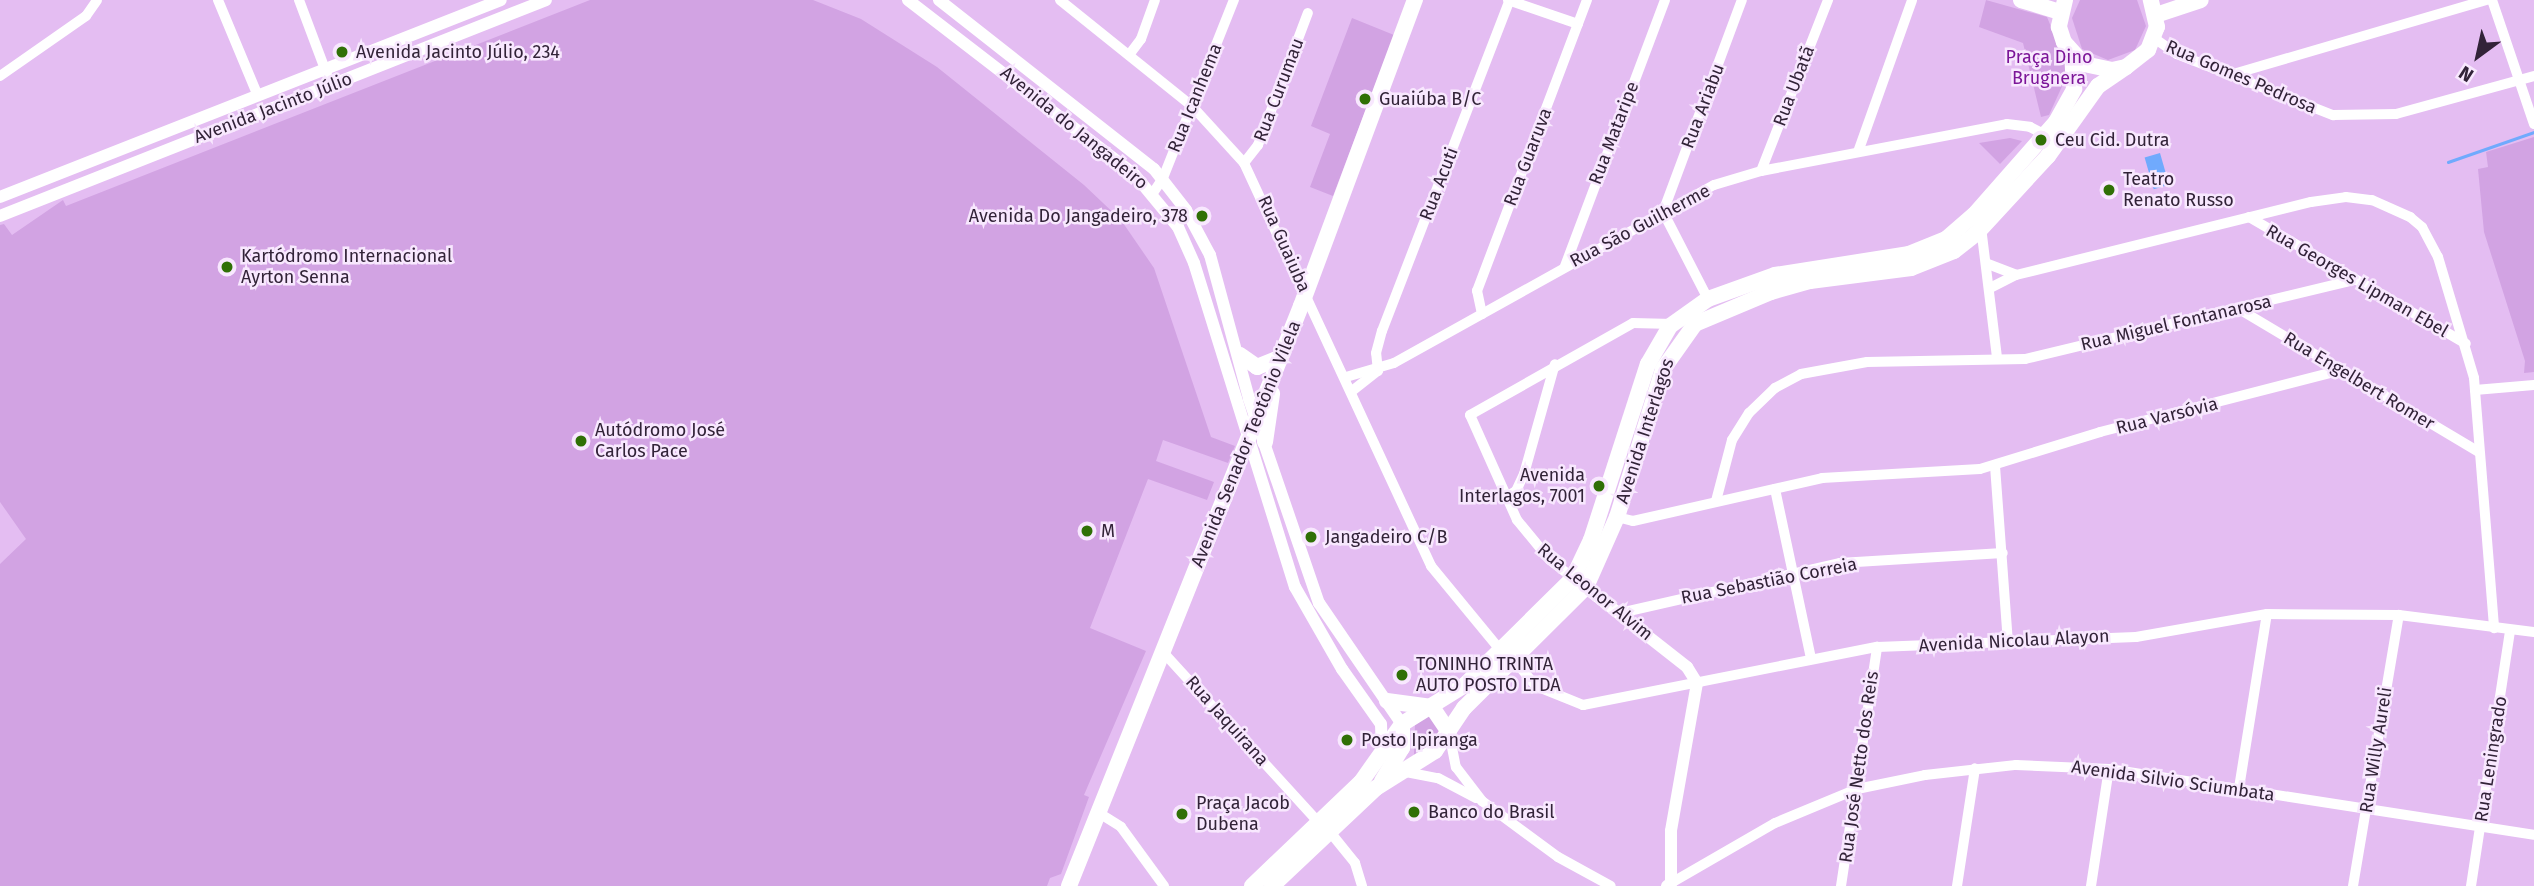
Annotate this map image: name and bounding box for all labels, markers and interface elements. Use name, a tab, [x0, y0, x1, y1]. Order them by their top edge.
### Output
north arrow	[2443, 21, 2513, 91]
street label: Rua Curumau	[1249, 35, 1309, 145]
street label: Rua Gomes Pedrosa	[2162, 35, 2320, 119]
street label: Rua Icanhema	[1163, 40, 1227, 156]
place label: Avenida Jacinto Júlio, 234	[356, 41, 560, 63]
street label: Rua Ubatã	[1769, 43, 1819, 129]
marker: Avenida Jacinto Júlio, 234	[334, 44, 350, 60]
park label: Praça Dino Brugnera	[2006, 47, 2092, 90]
street label: Rua Ariabu	[1677, 60, 1729, 152]
text: N	[2455, 61, 2478, 87]
street label: Avenida do Jangadeiro	[996, 62, 1152, 194]
street label: Avenida Jacinto Júlio	[191, 68, 355, 148]
street label: Rua Mataripe	[1584, 79, 1644, 187]
place label: Guaiúba B/C	[1379, 88, 1481, 110]
marker: Guaiúba B/C	[1357, 91, 1373, 107]
street label: Rua Guaruva	[1499, 105, 1557, 209]
place label: Ceu Cid. Dutra	[2055, 129, 2169, 151]
marker: Ceu Cid. Dutra	[2033, 132, 2049, 148]
street label: Rua Acuti	[1415, 144, 1463, 224]
place label: Teatro Renato Russo	[2123, 169, 2234, 212]
street label: Rua São Guilherme	[1566, 180, 1714, 272]
marker: Teatro Renato Russo	[2101, 182, 2117, 198]
street label: Rua Guaiuba	[1253, 192, 1315, 296]
place label: Avenida Do Jangadeiro, 378	[969, 205, 1188, 227]
marker: Avenida Do Jangadeiro, 378	[1194, 208, 1210, 224]
street label: Rua Georges Lipman Ebel	[2262, 220, 2452, 342]
place label: Kartódromo Internacional Ayrton Senna	[241, 246, 452, 288]
marker: Kartódromo Internacional Ayrton Senna	[219, 259, 235, 275]
street label: Rua Miguel Fontanarosa	[2078, 291, 2274, 355]
street label: Avenida Senador Teotônio Vilela	[1187, 317, 1305, 571]
street label: Rua Engelbert Romer	[2280, 327, 2438, 435]
street label: Avenida Interlagos	[1611, 356, 1679, 506]
street label: Rua Varsóvia	[2114, 393, 2220, 439]
place label: Autódromo José Carlos Pace	[595, 420, 725, 462]
marker: Autódromo José Carlos Pace	[573, 433, 589, 449]
place label: Avenida Interlagos, 7001	[1459, 465, 1585, 508]
marker: Avenida Interlagos, 7001	[1591, 478, 1607, 494]
place label: M	[1101, 520, 1115, 542]
marker: M	[1079, 523, 1095, 539]
place label: Jangadeiro C/B	[1325, 526, 1447, 548]
marker: Jangadeiro C/B	[1303, 529, 1319, 545]
street label: Rua Leonor Alvim	[1533, 539, 1657, 645]
street label: Rua Sebastião Correia	[1679, 553, 1859, 609]
street label: Avenida Nicolau Alayon	[1918, 625, 2110, 657]
place label: TONINHO TRINTA AUTO POSTO LTDA	[1416, 654, 1561, 696]
marker: TONINHO TRINTA AUTO POSTO LTDA	[1394, 667, 1410, 683]
street label: Rua José Netto dos Reis	[1835, 670, 1883, 864]
street label: Rua Jaquirana	[1181, 671, 1273, 771]
street label: Rua Willy Aureli	[2355, 685, 2397, 815]
street label: Rua Leningrado	[2470, 695, 2512, 823]
place label: Posto Ipiranga	[1361, 729, 1478, 751]
marker: Posto Ipiranga	[1339, 732, 1355, 748]
street label: Avenida Silvio Sciumbata	[2070, 756, 2276, 806]
place label: Praça Jacob Dubena	[1196, 793, 1290, 836]
place label: Banco do Brasil	[1428, 801, 1554, 823]
marker: Banco do Brasil	[1406, 804, 1422, 820]
marker: Praça Jacob Dubena	[1174, 806, 1190, 822]

